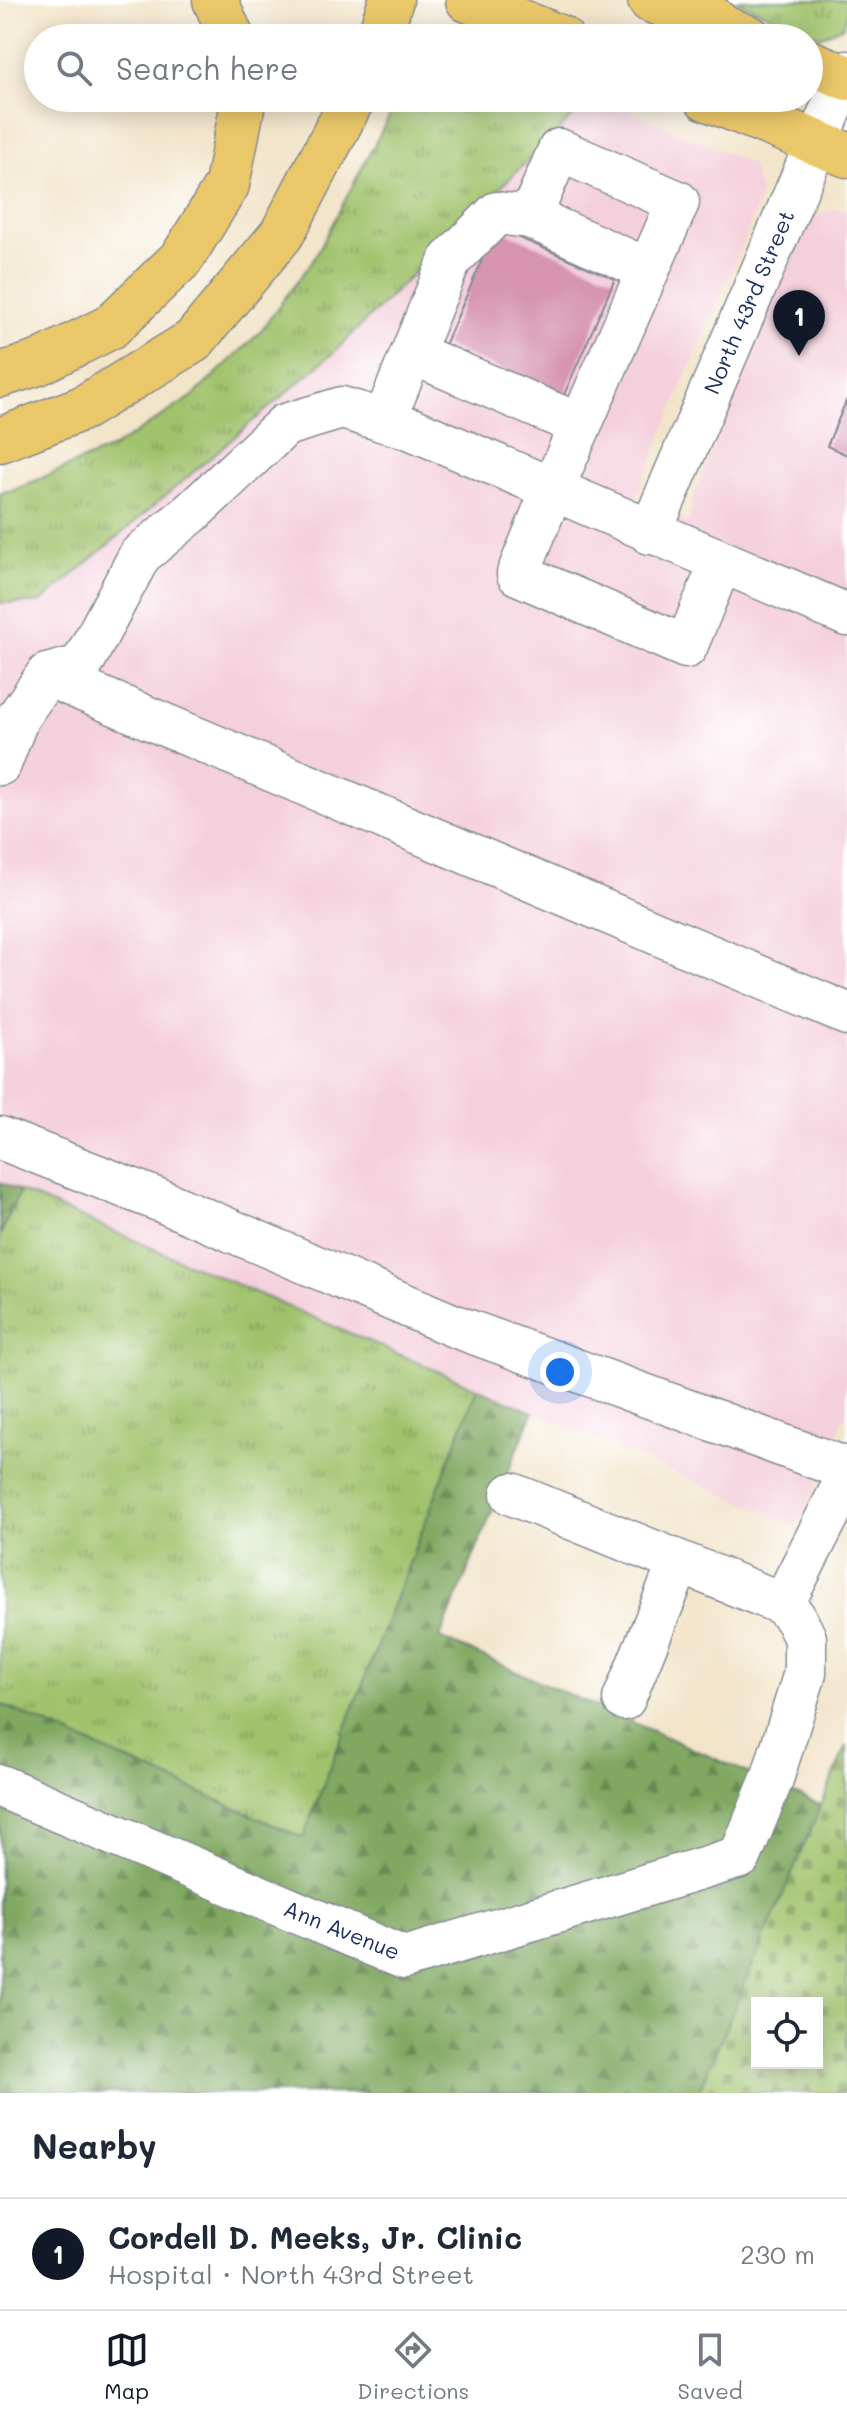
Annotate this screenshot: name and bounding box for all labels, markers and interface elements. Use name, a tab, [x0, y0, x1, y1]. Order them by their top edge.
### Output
search box	[24, 24, 823, 112]
icon: search	[52, 46, 96, 90]
text: Search here	[116, 48, 299, 88]
street label: North 43rd Street	[697, 205, 800, 398]
pin: 1	[773, 290, 825, 356]
your location	[540, 1352, 580, 1392]
street label: Ann Avenue	[280, 1893, 405, 1966]
map controls	[751, 1997, 823, 2069]
button: locate	[751, 1997, 823, 2069]
text: Nearby	[32, 2123, 157, 2168]
text: Cordell D. Meeks, Jr. Clinic	[108, 2217, 522, 2257]
text: 1	[52, 2237, 64, 2271]
text: 230 m	[740, 2237, 815, 2271]
text: Hospital · North 43rd Street	[108, 2257, 474, 2291]
tab: Map	[104, 2328, 149, 2405]
tab: Directions	[357, 2328, 469, 2405]
tab: Saved	[678, 2328, 743, 2405]

